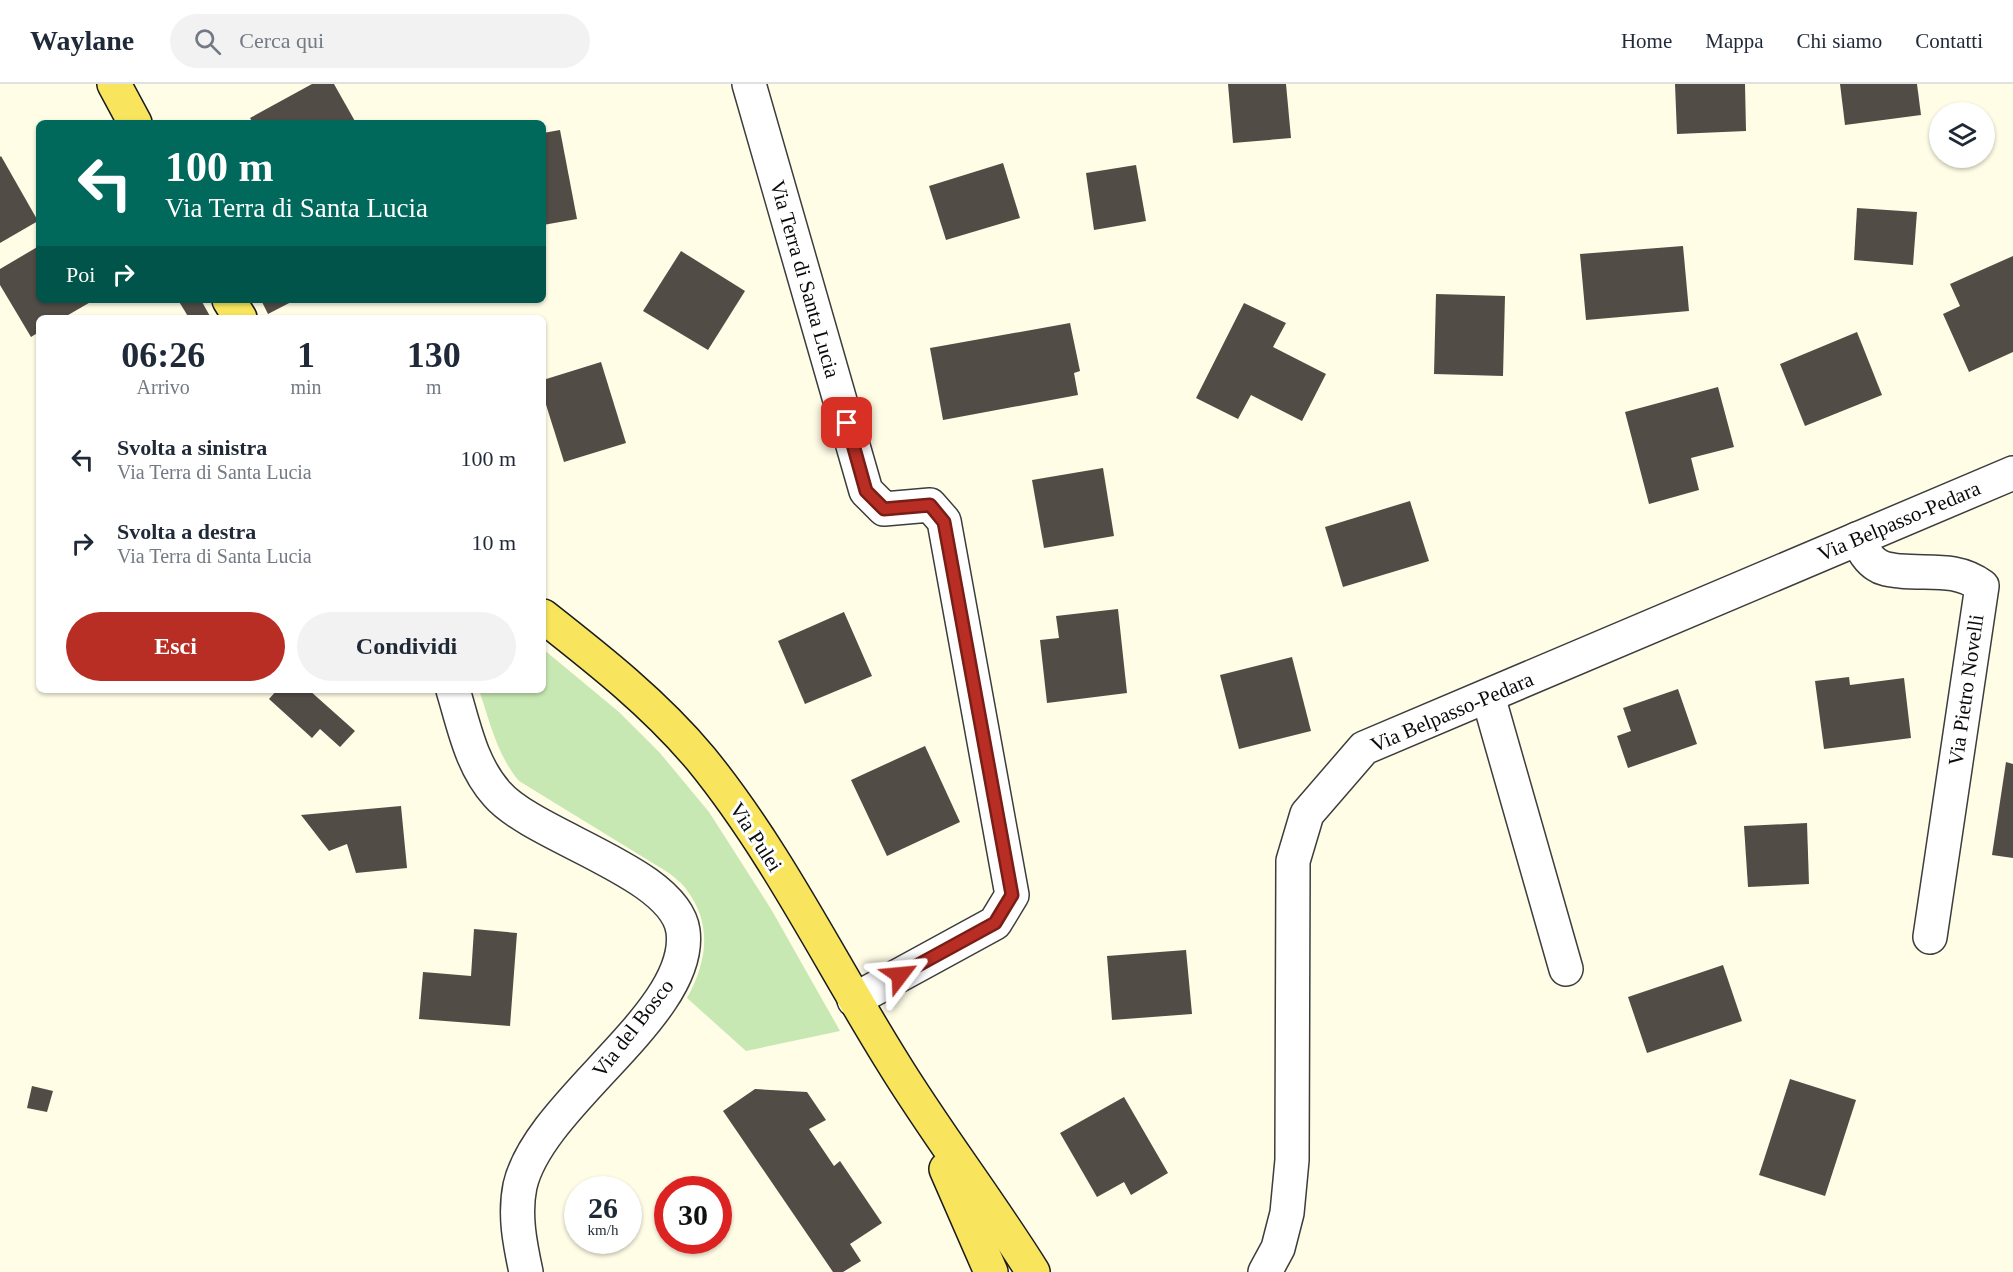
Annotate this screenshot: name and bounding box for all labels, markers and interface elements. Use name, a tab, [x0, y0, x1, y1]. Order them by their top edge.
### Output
search box	[170, 14, 590, 68]
text: Waylane	[30, 25, 134, 56]
icon: search	[191, 25, 224, 58]
text: Cerca qui	[239, 28, 324, 53]
text: Home	[1621, 29, 1672, 53]
text: Mappa	[1705, 29, 1764, 53]
text: Chi siamo	[1797, 29, 1882, 53]
text: Contatti	[1915, 29, 1983, 53]
map controls	[1929, 102, 1995, 168]
button: layers	[1929, 102, 1995, 168]
icon: left	[66, 144, 144, 222]
text: 100 m	[165, 144, 274, 190]
street label: Via Terra di Santa Lucia	[765, 177, 845, 381]
text: Via Terra di Santa Lucia	[165, 193, 428, 223]
icon: right	[107, 258, 140, 291]
text: Poi	[66, 262, 95, 287]
text: 06:26	[121, 335, 205, 375]
text: 1	[297, 335, 315, 375]
text: 130	[407, 335, 461, 375]
text: Arrivo	[137, 376, 190, 398]
text: min	[290, 376, 322, 398]
text: m	[426, 376, 442, 398]
pin	[821, 397, 872, 448]
icon: arrive	[830, 406, 863, 439]
text: Svolta a sinistra	[117, 435, 267, 460]
icon: left	[66, 443, 99, 476]
text: 100 m	[460, 446, 516, 471]
text: Via Terra di Santa Lucia	[117, 461, 312, 483]
street label: Via Belpasso-Pedara	[1814, 476, 1985, 566]
text: Svolta a destra	[117, 519, 256, 544]
icon: right	[66, 527, 99, 560]
text: 10 m	[471, 530, 516, 555]
text: Via Terra di Santa Lucia	[117, 545, 312, 567]
button: Esci	[66, 612, 285, 681]
button: Condividi	[297, 612, 516, 681]
street label: Via Pietro Novelli	[1943, 613, 1989, 767]
street label: Via Belpasso-Pedara	[1367, 667, 1538, 757]
street label: Via Pulei	[725, 798, 787, 876]
position arrow	[868, 943, 932, 1007]
street label: Via del Bosco	[587, 974, 679, 1082]
speed limit sign: 30	[654, 1176, 732, 1254]
text: 26	[588, 1191, 618, 1224]
text: km/h	[588, 1222, 618, 1238]

